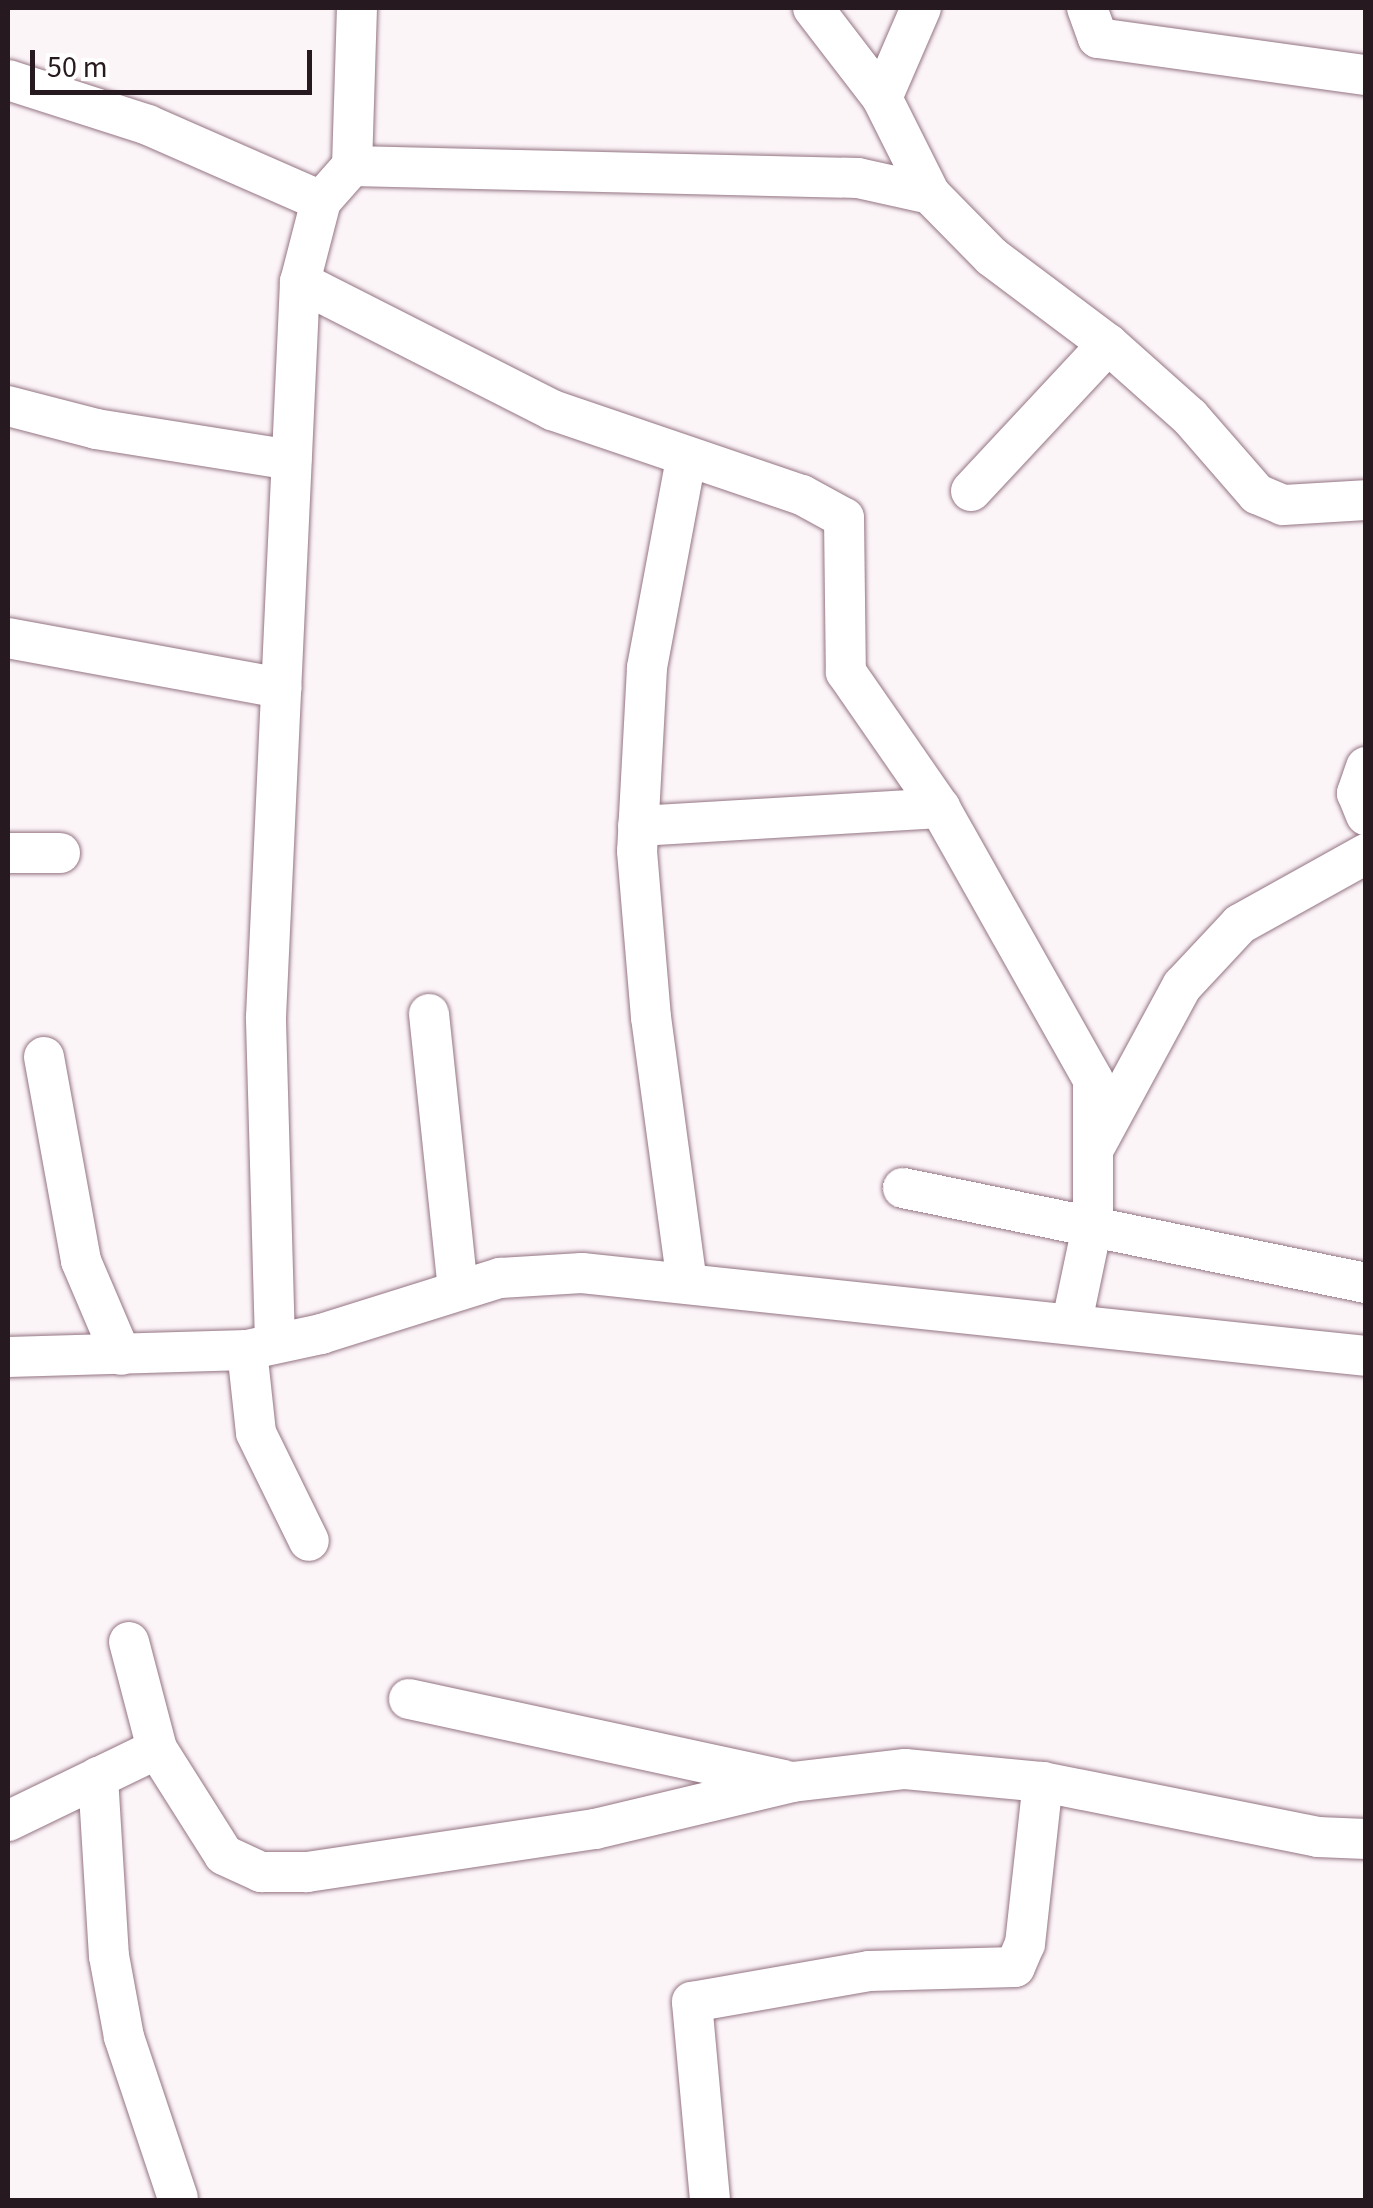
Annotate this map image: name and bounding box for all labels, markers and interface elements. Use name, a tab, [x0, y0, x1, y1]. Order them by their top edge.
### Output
scale bar	[35, 30, 318, 92]
text: 50 m	[47, 46, 108, 89]

